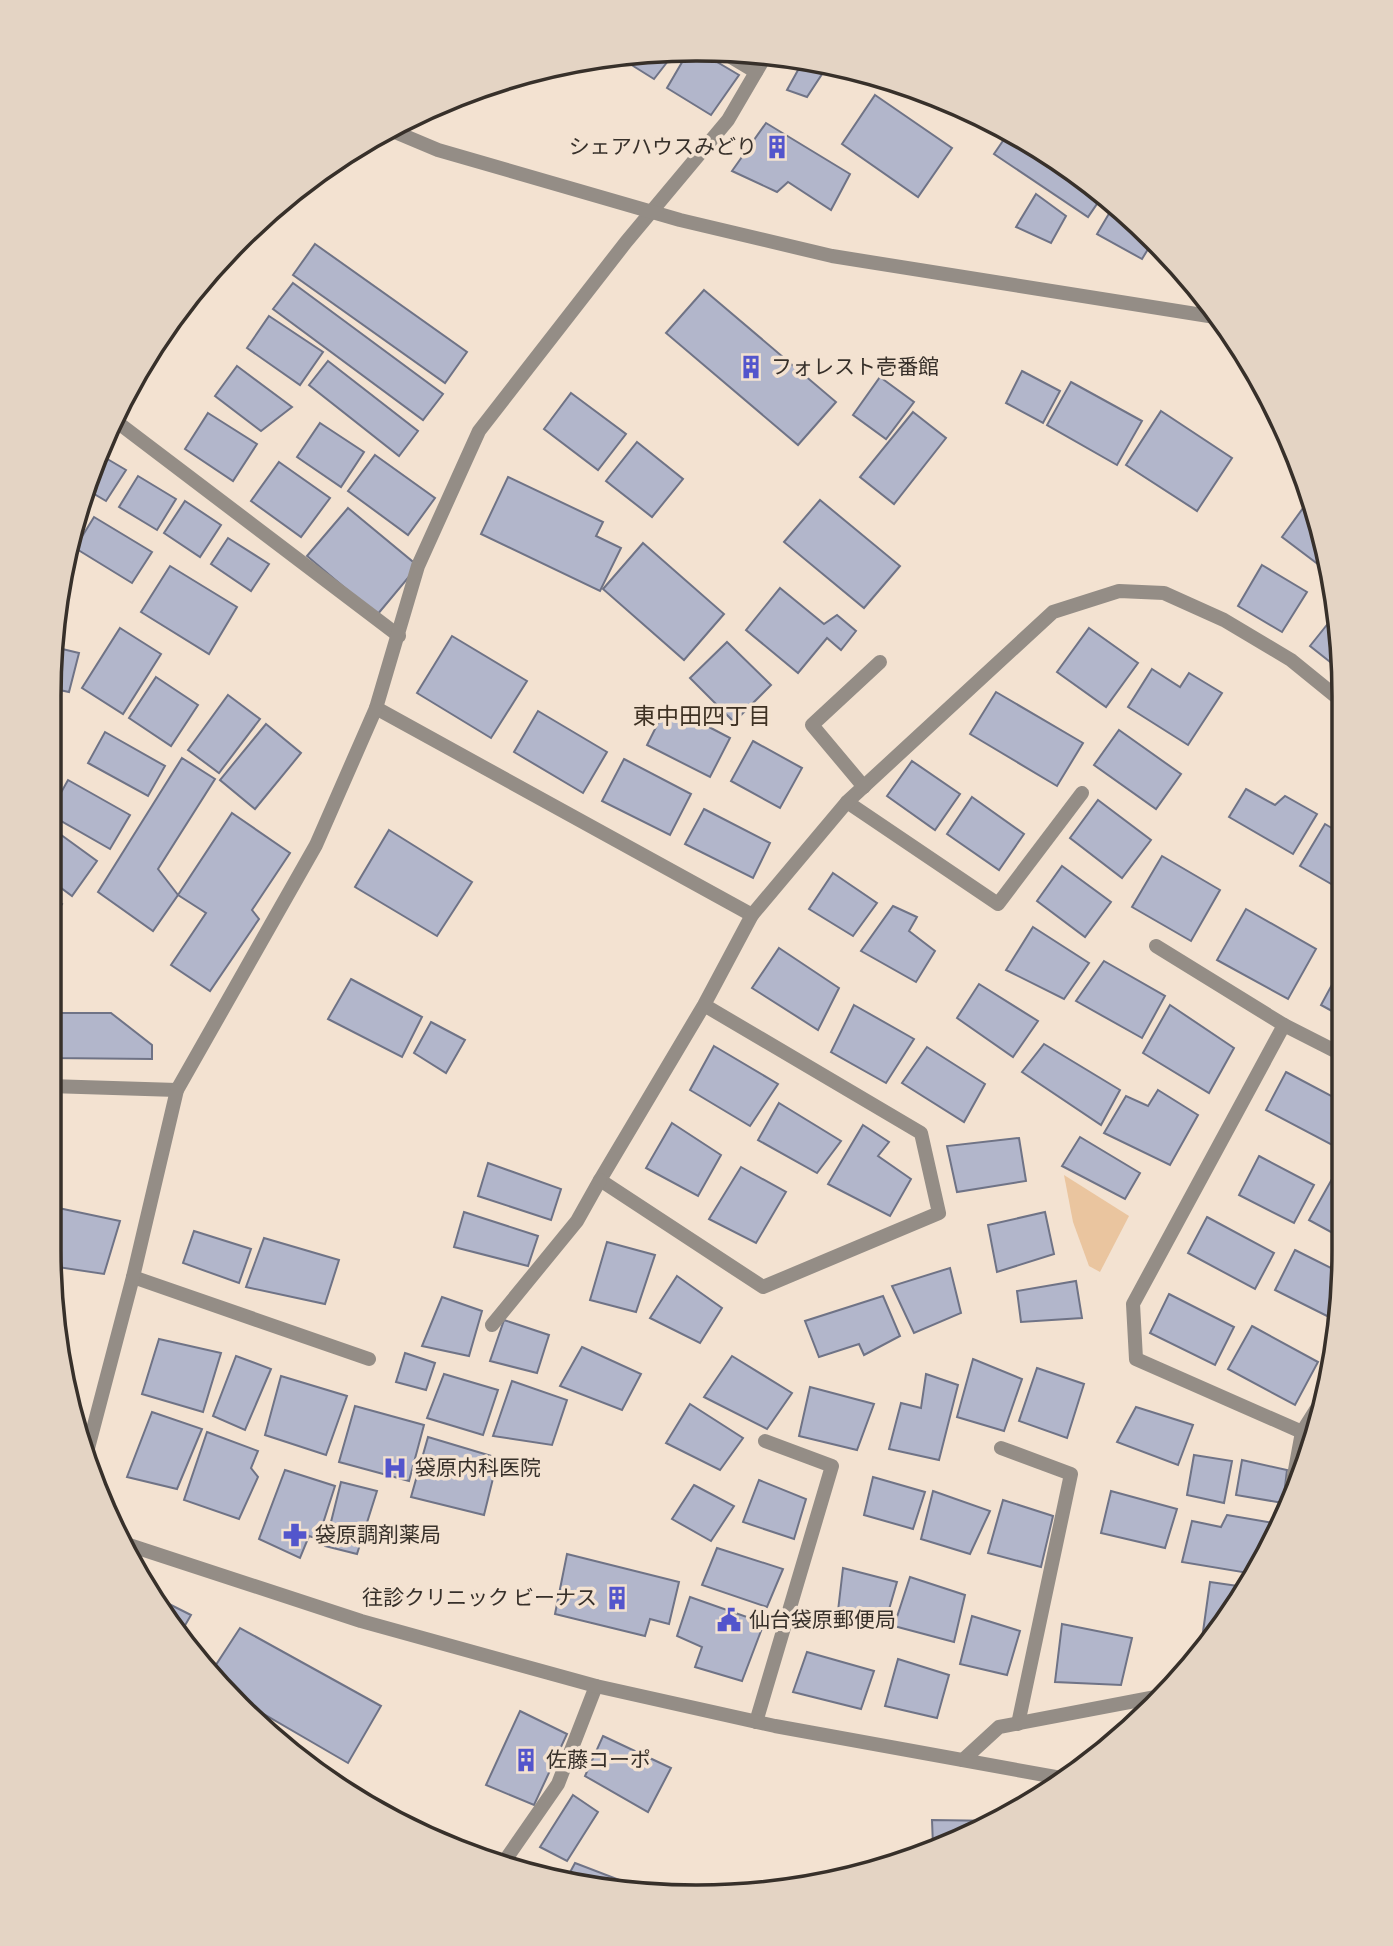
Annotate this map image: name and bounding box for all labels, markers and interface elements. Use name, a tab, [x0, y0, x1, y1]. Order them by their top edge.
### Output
place label: シェアハウスみどり	[569, 133, 757, 158]
building icon: シェアハウスみどり	[763, 133, 791, 161]
building icon: フォレスト壱番館	[737, 353, 765, 381]
place label: フォレスト壱番館	[771, 353, 939, 378]
district label: 東中田四丁目	[633, 701, 771, 729]
hospital icon: 袋原内科医院	[381, 1454, 409, 1482]
place label: 袋原内科医院	[415, 1454, 541, 1479]
pharmacy icon: 袋原調剤薬局	[281, 1521, 309, 1549]
place label: 袋原調剤薬局	[315, 1521, 441, 1546]
place label: 往診クリニック ビーナス	[362, 1584, 597, 1609]
building icon: 往診クリニック ビーナス	[603, 1584, 631, 1612]
public building icon: 仙台袋原郵便局	[715, 1606, 743, 1634]
place label: 仙台袋原郵便局	[749, 1606, 896, 1631]
building icon: 佐藤コーポ	[512, 1746, 540, 1774]
place label: 佐藤コーポ	[546, 1746, 651, 1771]

